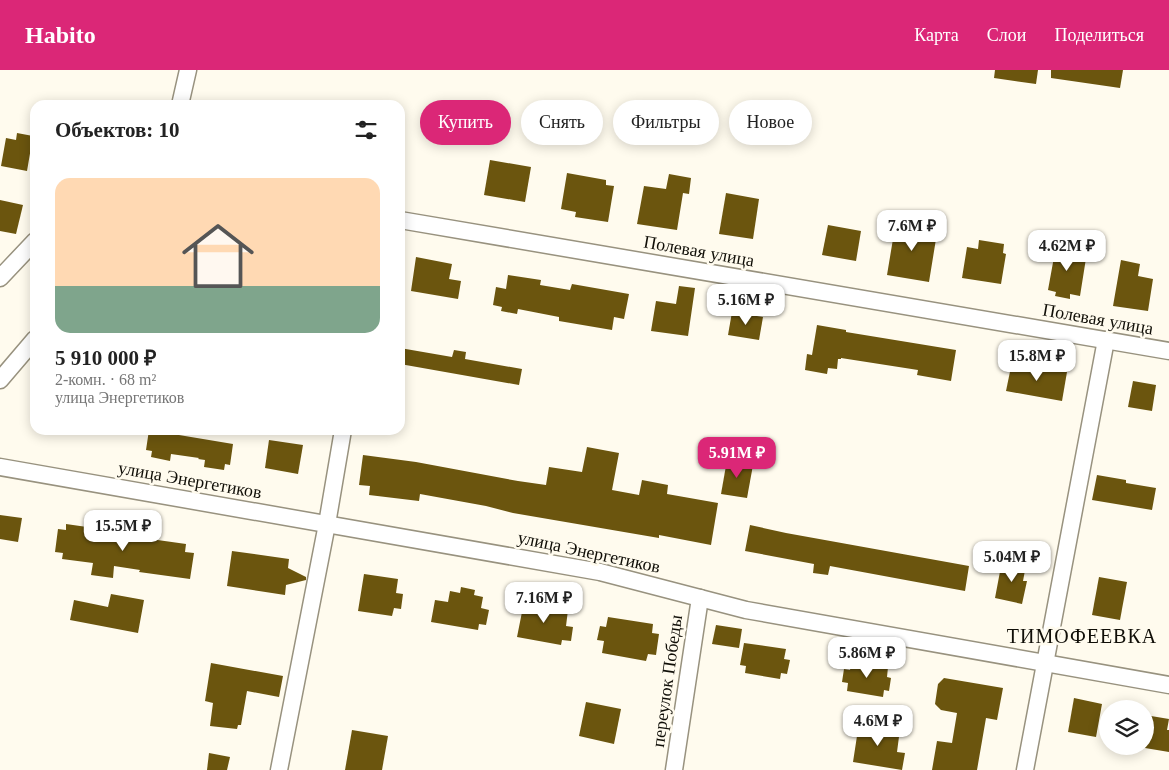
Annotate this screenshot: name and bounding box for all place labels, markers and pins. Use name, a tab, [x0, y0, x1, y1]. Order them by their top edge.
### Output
pin: 7.6M ₽	[871, 210, 953, 252]
pin: 4.62M ₽	[1021, 230, 1113, 272]
pin: 5.16M ₽	[700, 284, 792, 326]
pin: 15.8M ₽	[991, 340, 1083, 382]
pin: 5.91M ₽	[691, 436, 783, 479]
pin: 15.5M ₽	[77, 510, 169, 552]
pin: 5.04M ₽	[966, 540, 1058, 583]
pin: 7.16M ₽	[498, 582, 590, 624]
pin: 5.86M ₽	[821, 636, 913, 679]
pin: 4.6M ₽	[837, 704, 919, 747]

